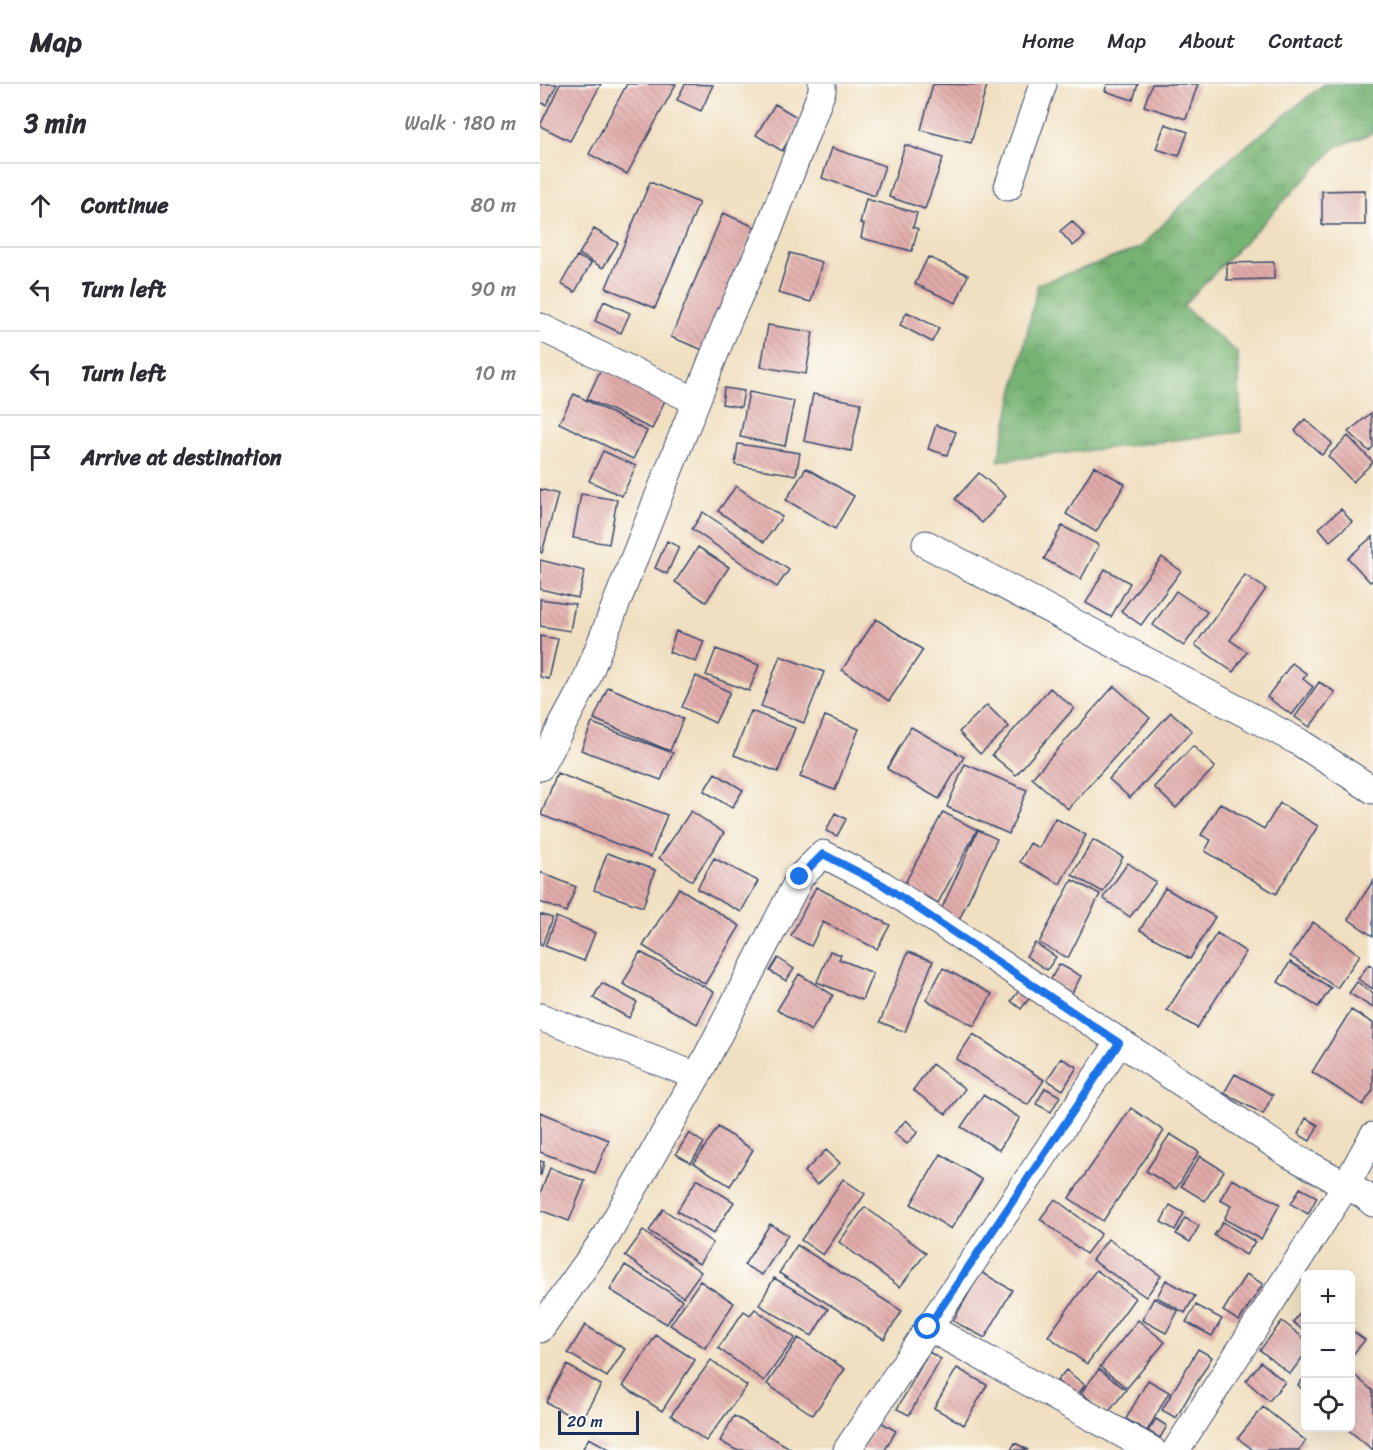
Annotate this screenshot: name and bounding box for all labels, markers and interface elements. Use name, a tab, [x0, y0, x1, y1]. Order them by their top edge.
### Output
text: Map	[30, 17, 82, 66]
text: Home	[1022, 22, 1074, 60]
text: Map	[1107, 22, 1146, 60]
text: About	[1179, 22, 1236, 60]
text: Contact	[1269, 22, 1343, 60]
text: 3 min	[24, 100, 86, 146]
text: Walk · 180 m	[405, 106, 516, 141]
text: Continue	[81, 186, 169, 225]
text: 80 m	[471, 188, 516, 223]
icon: ahead	[24, 189, 57, 222]
text: Turn left	[81, 270, 166, 309]
text: 90 m	[471, 272, 516, 307]
icon: left	[24, 273, 57, 306]
text: Turn left	[81, 354, 166, 393]
text: 10 m	[474, 356, 516, 391]
icon: left	[24, 357, 57, 390]
text: Arrive at destination	[81, 438, 282, 477]
icon: arrive	[24, 441, 57, 474]
route end	[786, 863, 812, 889]
map controls	[1301, 1270, 1355, 1432]
button: +	[1301, 1270, 1355, 1324]
route start	[914, 1313, 940, 1339]
button: −	[1301, 1324, 1355, 1378]
button: locate	[1301, 1378, 1355, 1432]
text: 20 m	[567, 1407, 603, 1436]
scale bar	[558, 1408, 639, 1436]

